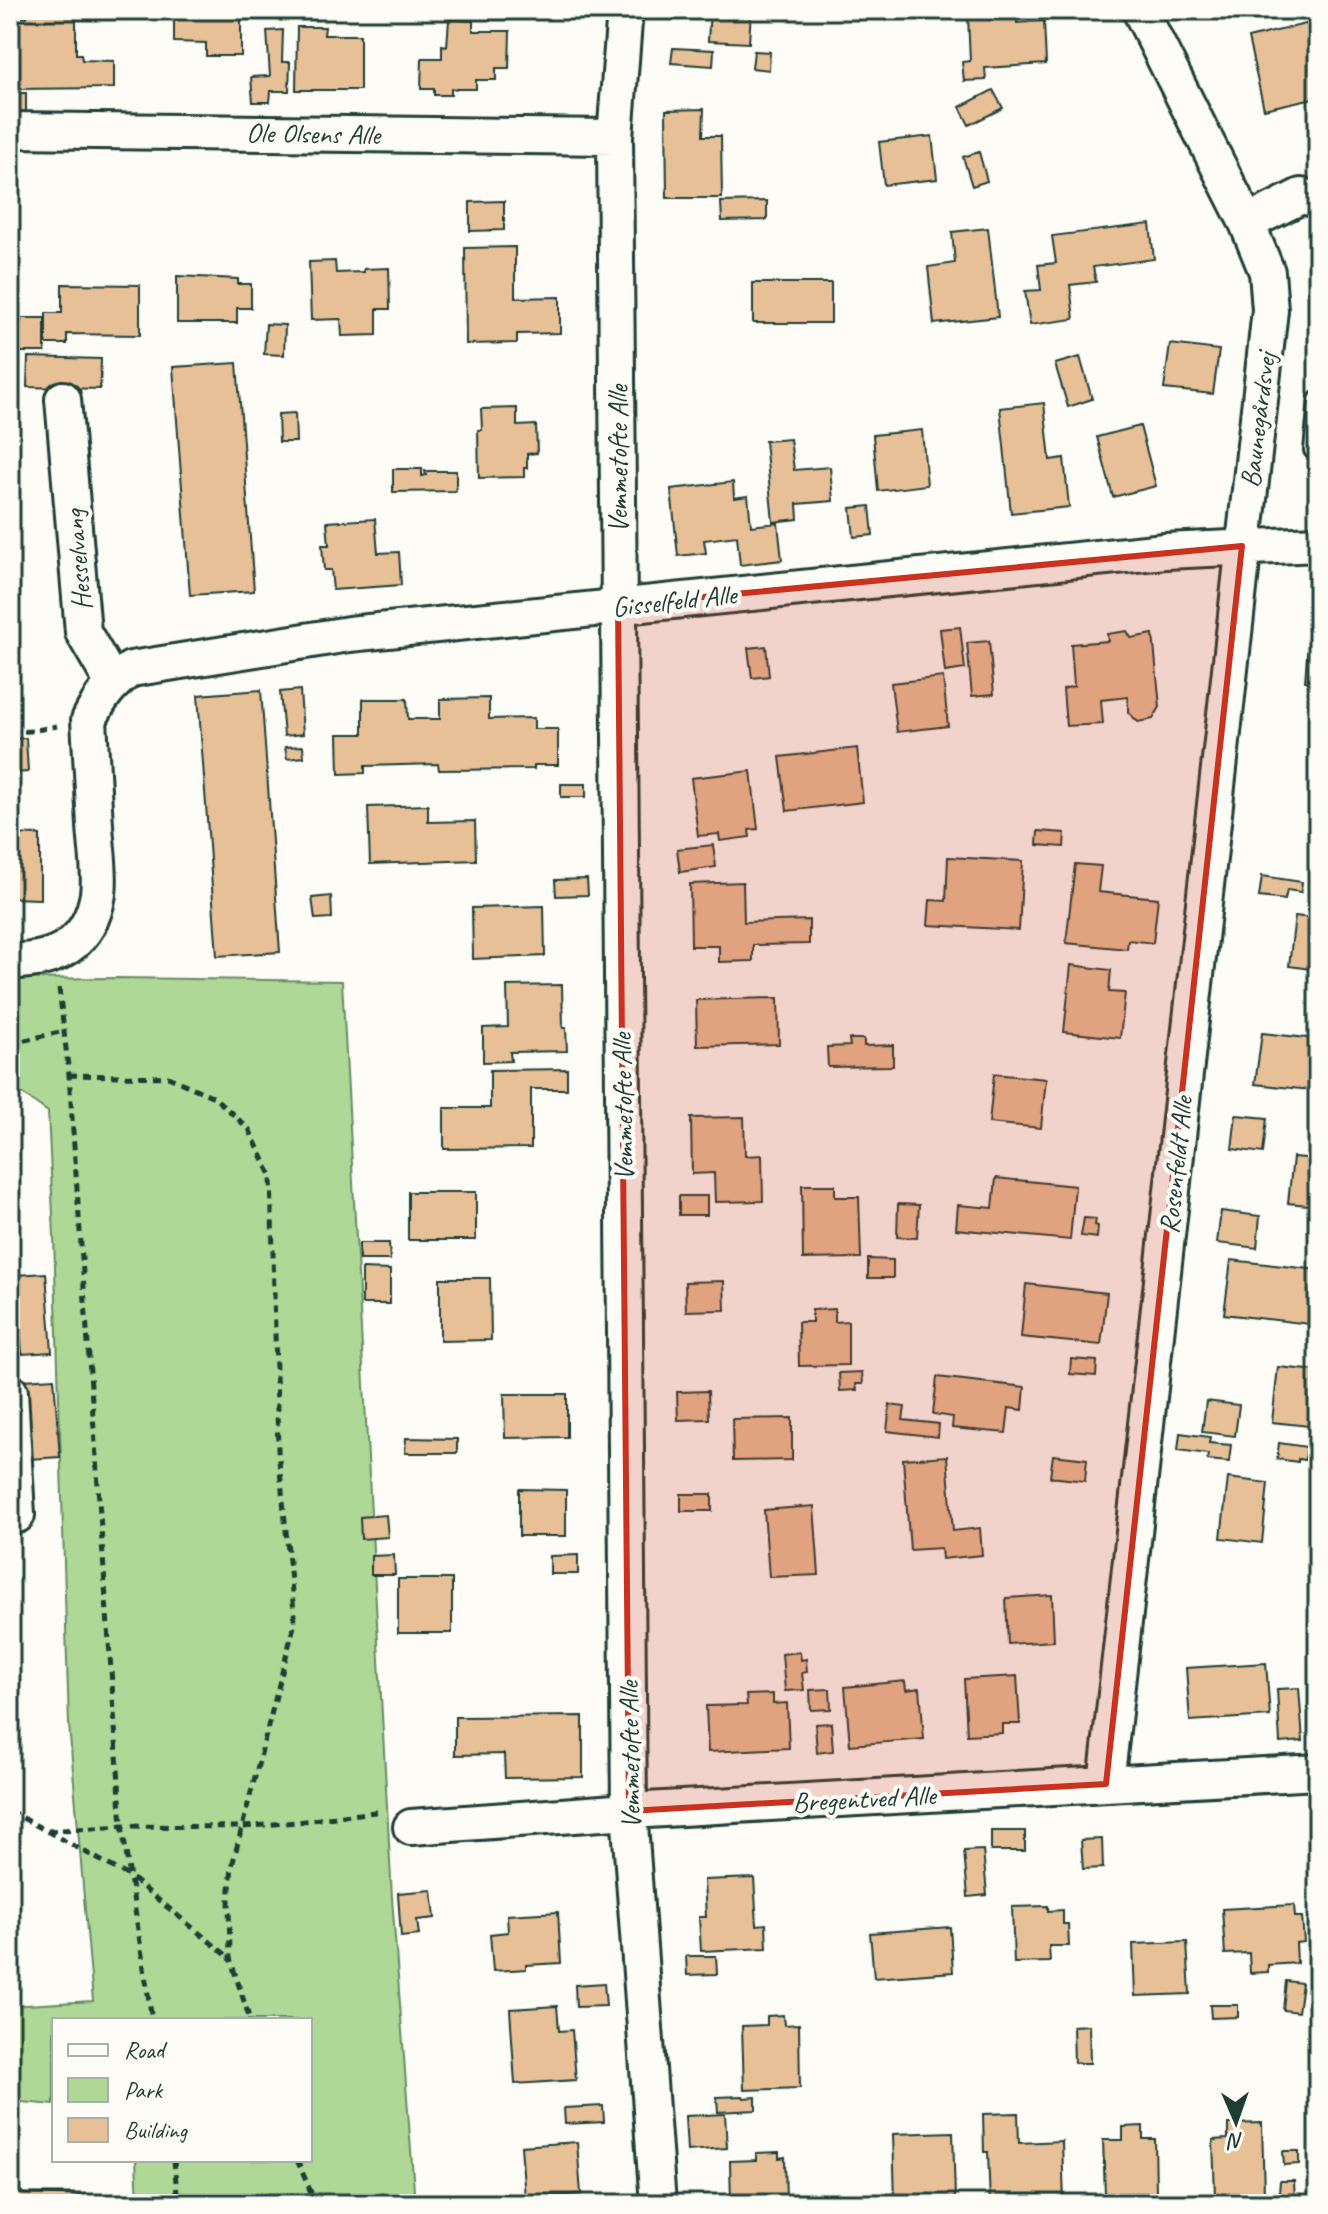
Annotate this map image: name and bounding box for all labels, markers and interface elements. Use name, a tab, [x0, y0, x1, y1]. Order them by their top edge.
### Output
street label: Ole Olsens Alle	[246, 115, 382, 152]
street label: Baunegårdsvej	[1232, 346, 1284, 490]
street label: Vemmetofte Alle	[600, 383, 635, 533]
street label: Hesselvang	[55, 506, 99, 612]
street label: Gisselfeld Alle	[610, 576, 740, 624]
street label: Vemmetofte Alle	[604, 1031, 641, 1181]
street label: Rosenfeldt Alle	[1151, 1093, 1200, 1235]
street label: Vemmetofte Alle	[611, 1679, 648, 1829]
street label: Bregentved Alle	[791, 1777, 938, 1820]
legend	[52, 2018, 312, 2162]
text: Road	[124, 2035, 168, 2065]
text: Park	[124, 2075, 164, 2105]
north arrow	[1196, 2082, 1276, 2162]
text: Building	[124, 2115, 189, 2145]
text: N	[1226, 2127, 1244, 2155]

